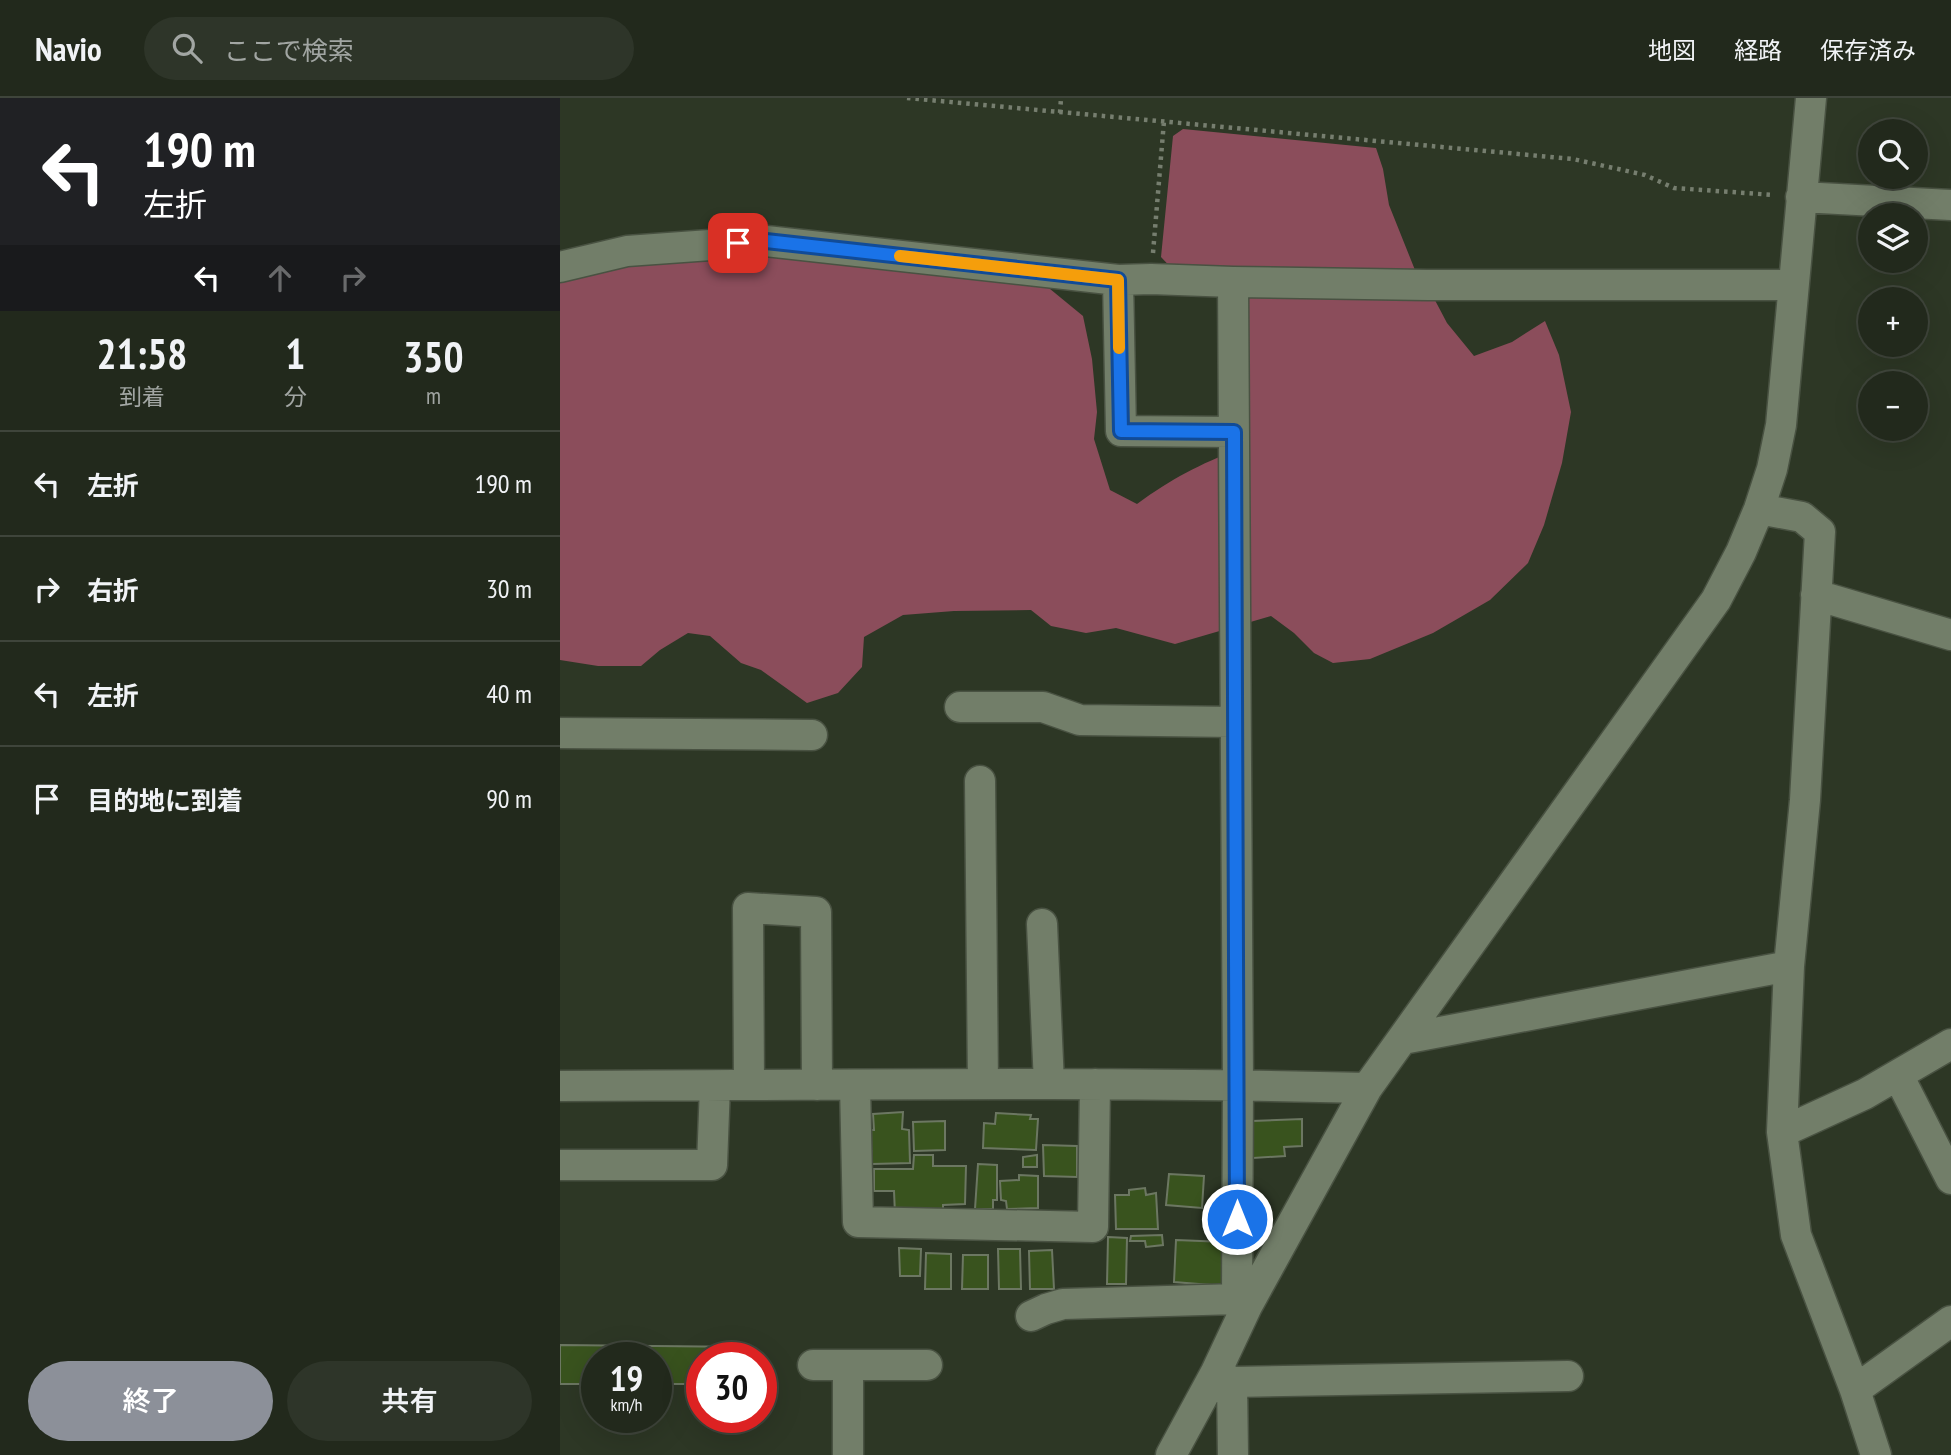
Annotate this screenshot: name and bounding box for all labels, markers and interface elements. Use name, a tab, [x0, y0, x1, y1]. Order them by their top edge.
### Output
search box	[144, 17, 634, 80]
text: Navio	[35, 27, 102, 70]
icon: search	[168, 29, 206, 67]
text: ここで検索	[224, 34, 354, 67]
text: 地図	[1648, 35, 1696, 66]
text: 経路	[1734, 35, 1782, 66]
text: 保存済み	[1820, 35, 1916, 66]
text: 190 m	[143, 117, 256, 181]
map controls	[1858, 119, 1928, 441]
button: search	[1858, 119, 1928, 189]
icon: left	[28, 126, 119, 217]
text: 左折	[143, 183, 207, 225]
button: layers	[1858, 203, 1928, 273]
pin	[708, 213, 768, 273]
icon: arrive	[719, 224, 757, 262]
icon: left	[188, 259, 226, 297]
icon: ahead	[261, 259, 299, 297]
icon: right	[334, 259, 372, 297]
button: +	[1858, 287, 1928, 357]
text: 21:58	[96, 326, 187, 381]
text: 1	[285, 326, 305, 381]
text: 350	[403, 329, 464, 384]
button: −	[1858, 371, 1928, 441]
text: m	[426, 381, 441, 410]
text: 到着	[119, 382, 165, 411]
text: 分	[284, 382, 307, 411]
icon: left	[28, 465, 66, 503]
text: 190 m	[474, 467, 532, 500]
text: 左折	[87, 469, 139, 502]
icon: right	[28, 570, 66, 608]
text: 30 m	[486, 572, 532, 605]
text: 右折	[87, 574, 139, 607]
icon: left	[28, 675, 66, 713]
text: 40 m	[486, 677, 532, 710]
text: 左折	[87, 679, 139, 712]
icon: arrive	[28, 780, 66, 818]
text: 90 m	[486, 782, 532, 815]
text: 目的地に到着	[87, 784, 243, 817]
position arrow	[1200, 1182, 1274, 1256]
speed limit sign: 30	[686, 1342, 777, 1433]
text: 19	[610, 1355, 643, 1401]
button: 終了	[28, 1361, 273, 1441]
button: 共有	[287, 1361, 532, 1441]
text: km/h	[611, 1393, 642, 1416]

